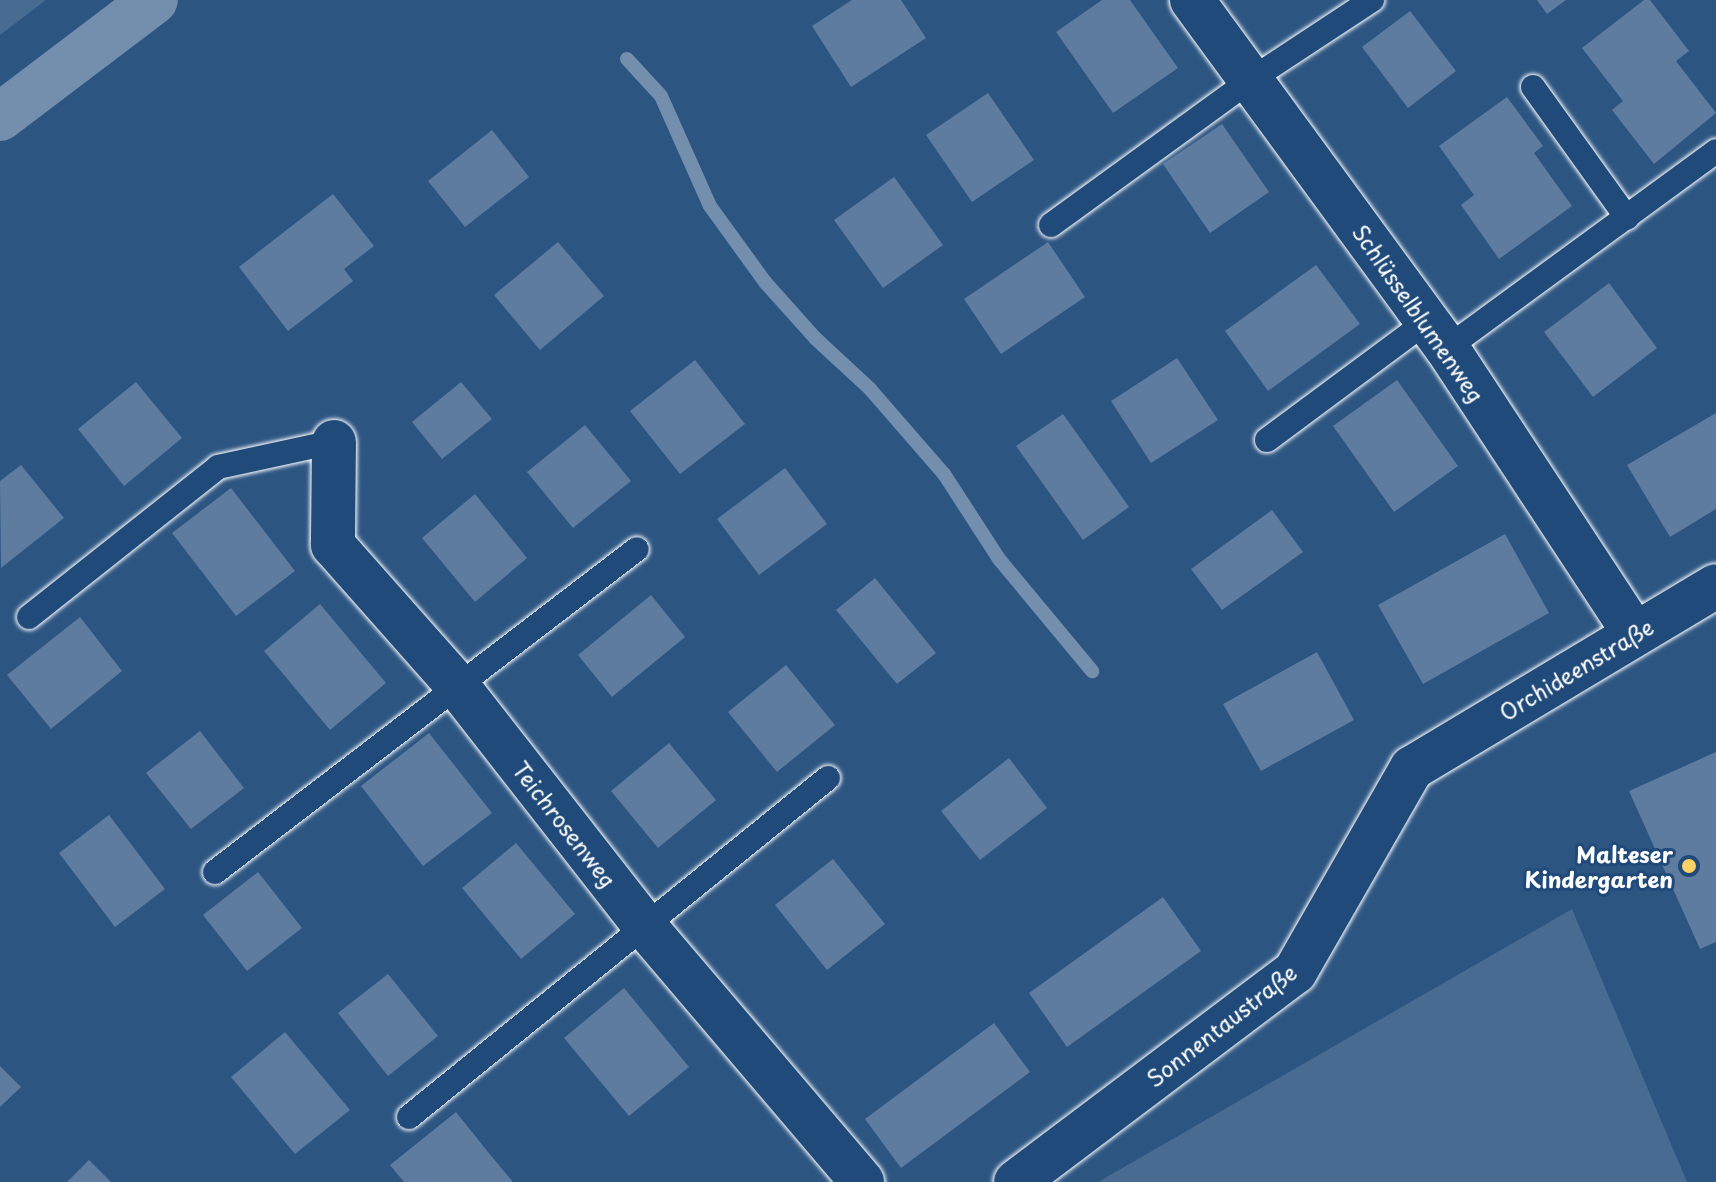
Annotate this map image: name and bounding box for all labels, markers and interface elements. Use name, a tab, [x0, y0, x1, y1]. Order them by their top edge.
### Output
street label: Schlüsselblumenweg	[1348, 219, 1490, 407]
street label: Orchideenstraße	[1494, 613, 1658, 725]
street label: Teichrosenweg	[508, 756, 622, 892]
place label: Malteser Kindergarten	[1525, 840, 1673, 892]
marker: Malteser Kindergarten	[1680, 857, 1698, 875]
street label: Sonnentaustraße	[1141, 958, 1301, 1092]

